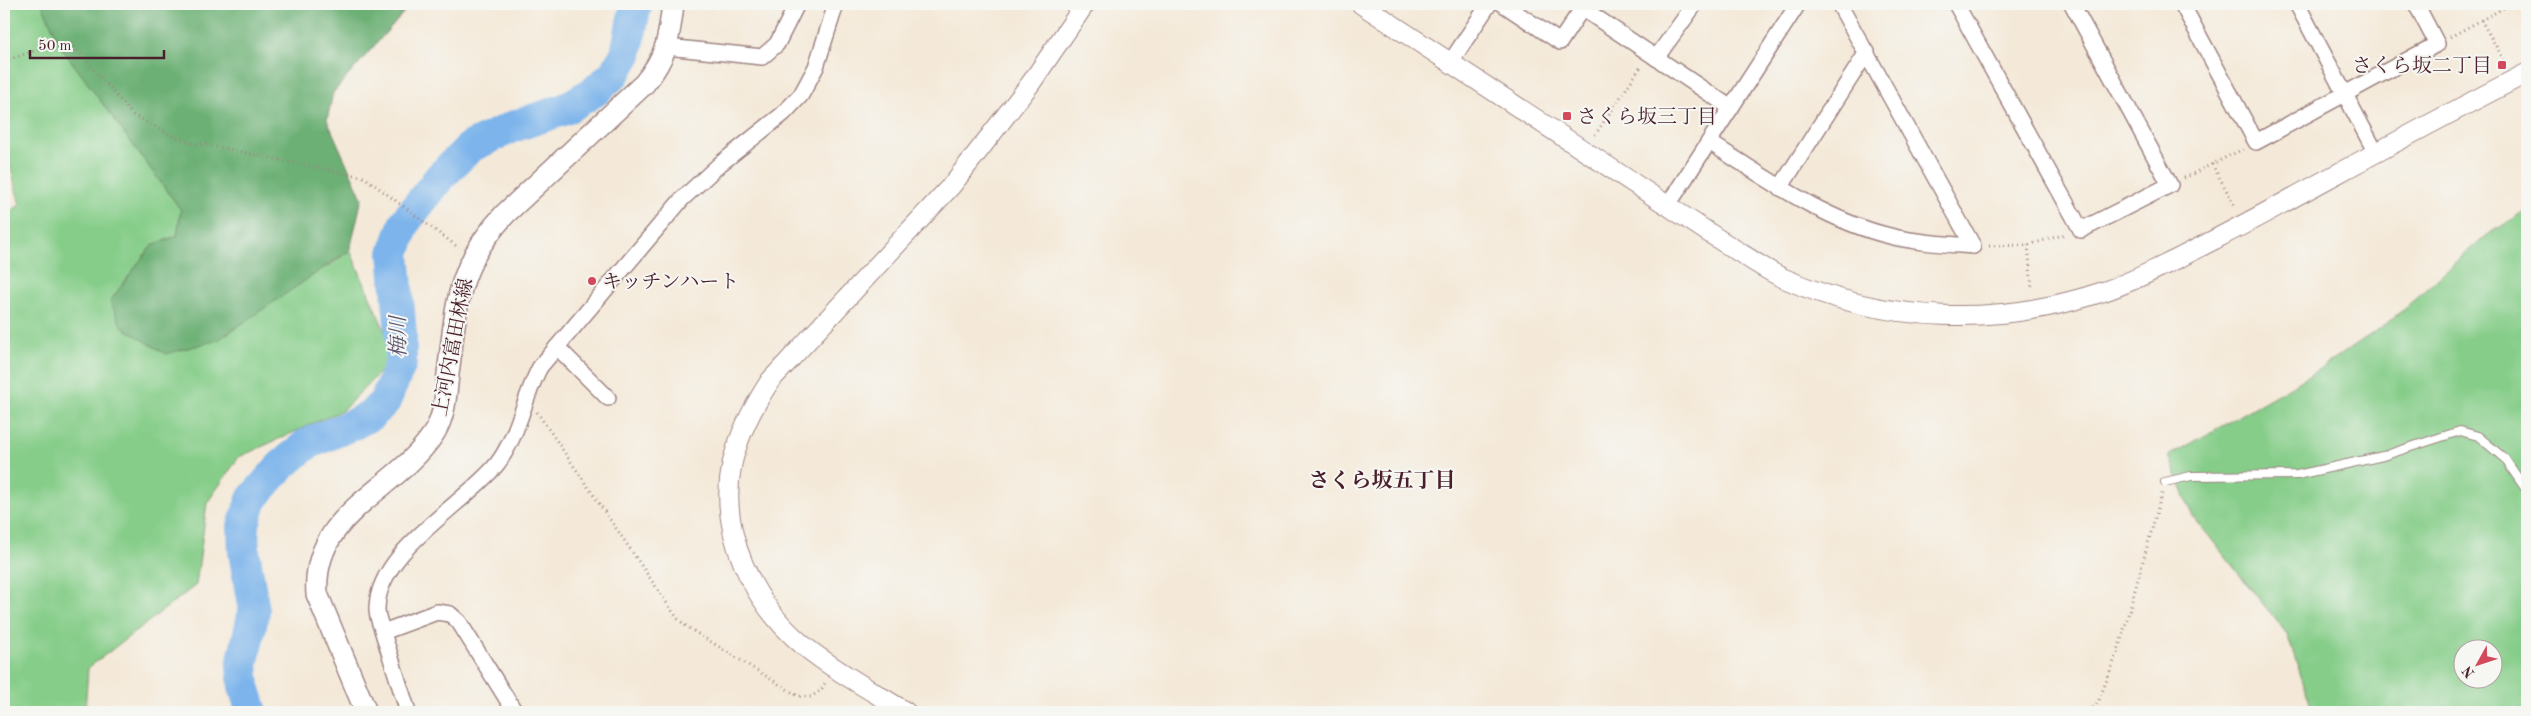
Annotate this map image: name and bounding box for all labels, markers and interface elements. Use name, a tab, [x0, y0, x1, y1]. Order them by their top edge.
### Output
scale bar	[30, 28, 164, 60]
text: 50 m	[38, 39, 72, 54]
place label: さくら坂二丁目	[2352, 55, 2492, 77]
marker: さくら坂二丁目	[2496, 59, 2508, 71]
place label: さくら坂三丁目	[1577, 106, 1717, 128]
marker: さくら坂三丁目	[1561, 110, 1573, 122]
place label: キッチンハート	[602, 272, 739, 293]
marker: キッチンハート	[586, 275, 598, 287]
street label: 上河内富田林線	[429, 276, 477, 418]
water label: 梅川	[387, 314, 410, 358]
district label: さくら坂五丁目	[1309, 469, 1456, 492]
north arrow	[2454, 638, 2504, 688]
text: N	[2460, 663, 2478, 680]

